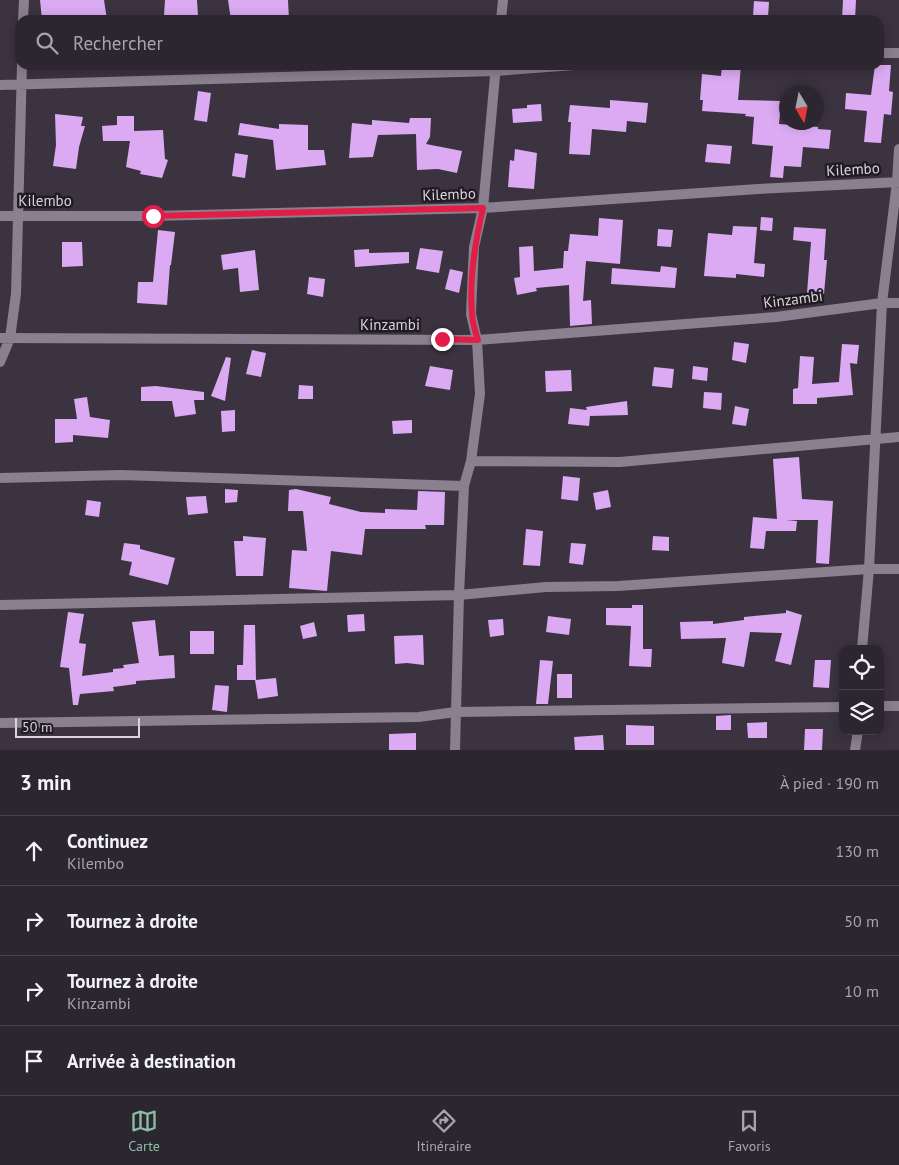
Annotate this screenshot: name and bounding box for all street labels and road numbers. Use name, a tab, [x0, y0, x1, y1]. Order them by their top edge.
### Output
street label: Kilembo	[826, 158, 880, 180]
street label: Kilembo	[422, 184, 476, 204]
street label: Kilembo	[18, 191, 72, 210]
street label: Kinzambi	[762, 286, 824, 312]
street label: Kinzambi	[360, 315, 420, 334]

